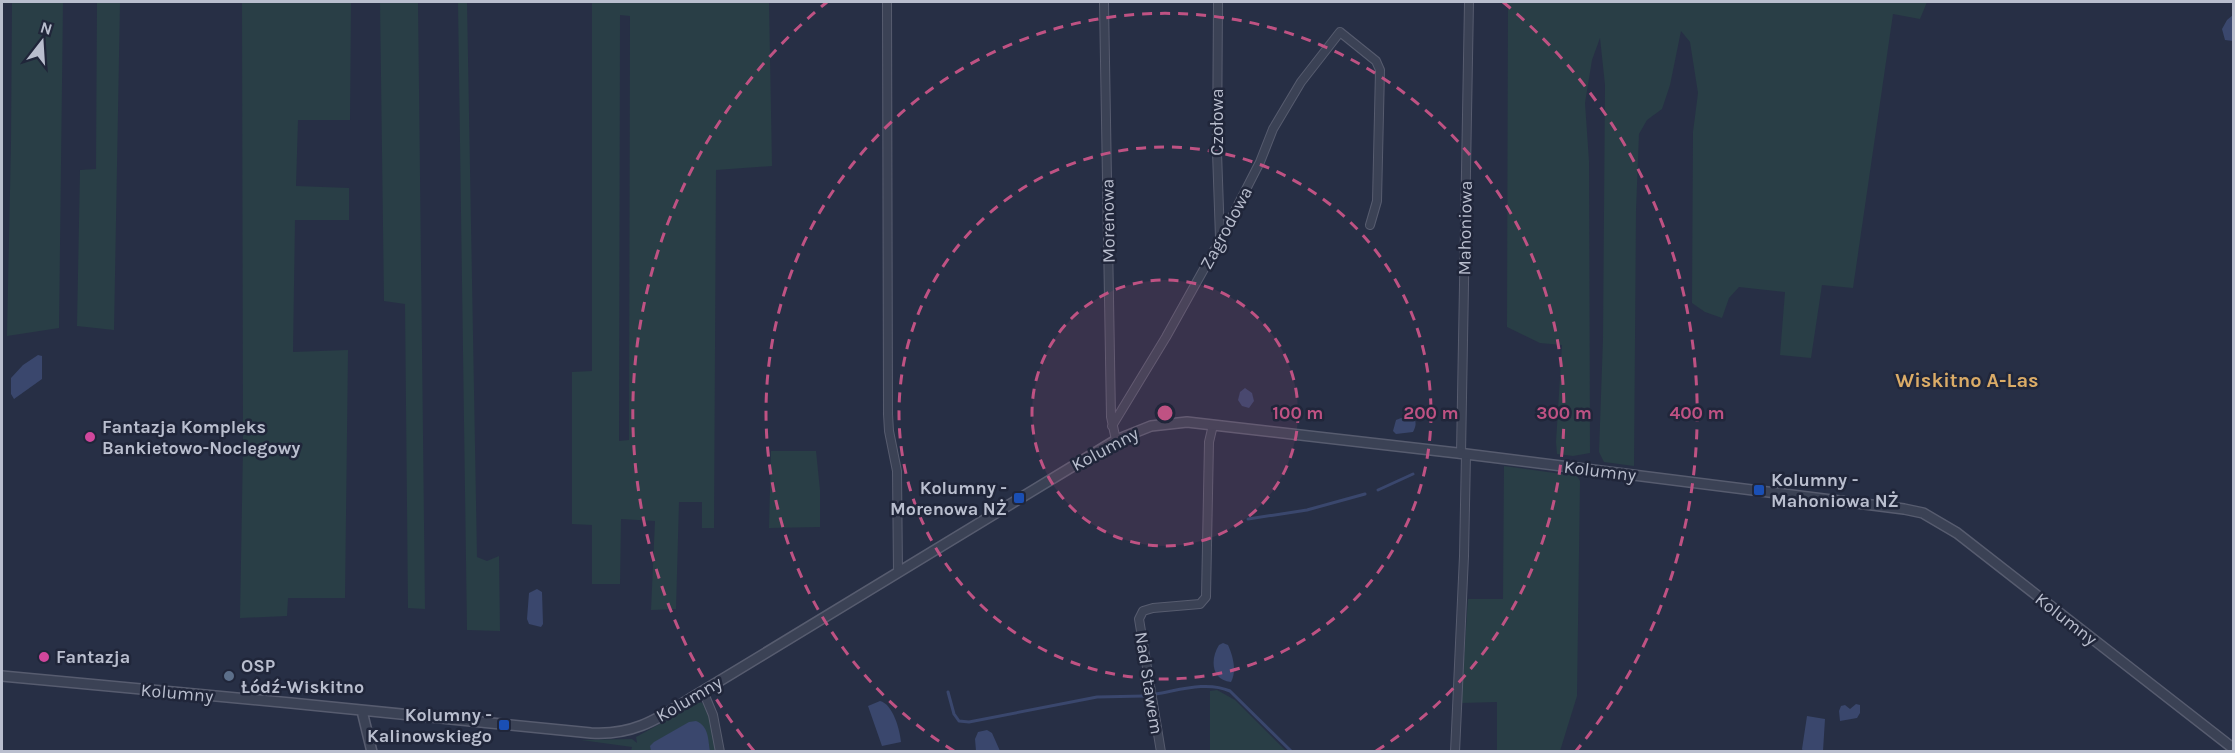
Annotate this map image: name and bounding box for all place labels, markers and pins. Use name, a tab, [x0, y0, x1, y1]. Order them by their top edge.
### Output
centre of rings	[1155, 403, 1175, 423]
place label: Fantazja Kompleks Bankietowo-Noclegowy	[102, 416, 300, 459]
marker: Fantazja Kompleks Bankietowo-Noclegowy	[83, 430, 97, 444]
place label: Kolumny - Mahoniowa NŻ	[1771, 469, 1899, 512]
place label: Kolumny - Morenowa NŻ	[890, 477, 1007, 520]
marker: Kolumny - Mahoniowa NŻ	[1752, 483, 1766, 497]
marker: Kolumny - Morenowa NŻ	[1012, 491, 1026, 505]
place label: Fantazja	[56, 646, 130, 668]
marker: Fantazja	[37, 650, 51, 664]
place label: OSP Łódź-Wiskitno	[241, 655, 364, 698]
marker: OSP Łódź-Wiskitno	[222, 669, 236, 683]
place label: Kolumny - Kalinowskiego	[367, 704, 492, 747]
marker: Kolumny - Kalinowskiego	[497, 718, 511, 732]

